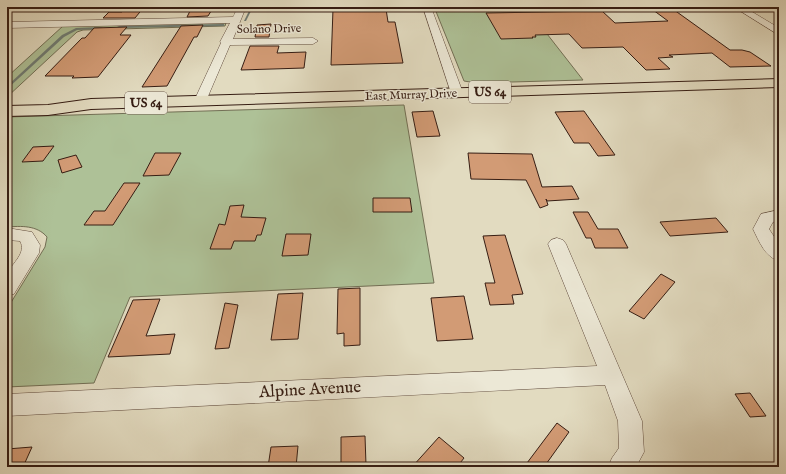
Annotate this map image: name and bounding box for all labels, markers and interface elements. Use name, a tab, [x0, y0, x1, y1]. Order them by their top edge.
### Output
street label: Solano Drive	[237, 21, 302, 37]
road number: US 64	[469, 81, 511, 103]
street label: East Murray Drive	[365, 86, 458, 104]
road number: US 64	[125, 92, 167, 114]
street label: Alpine Avenue	[257, 377, 362, 403]

